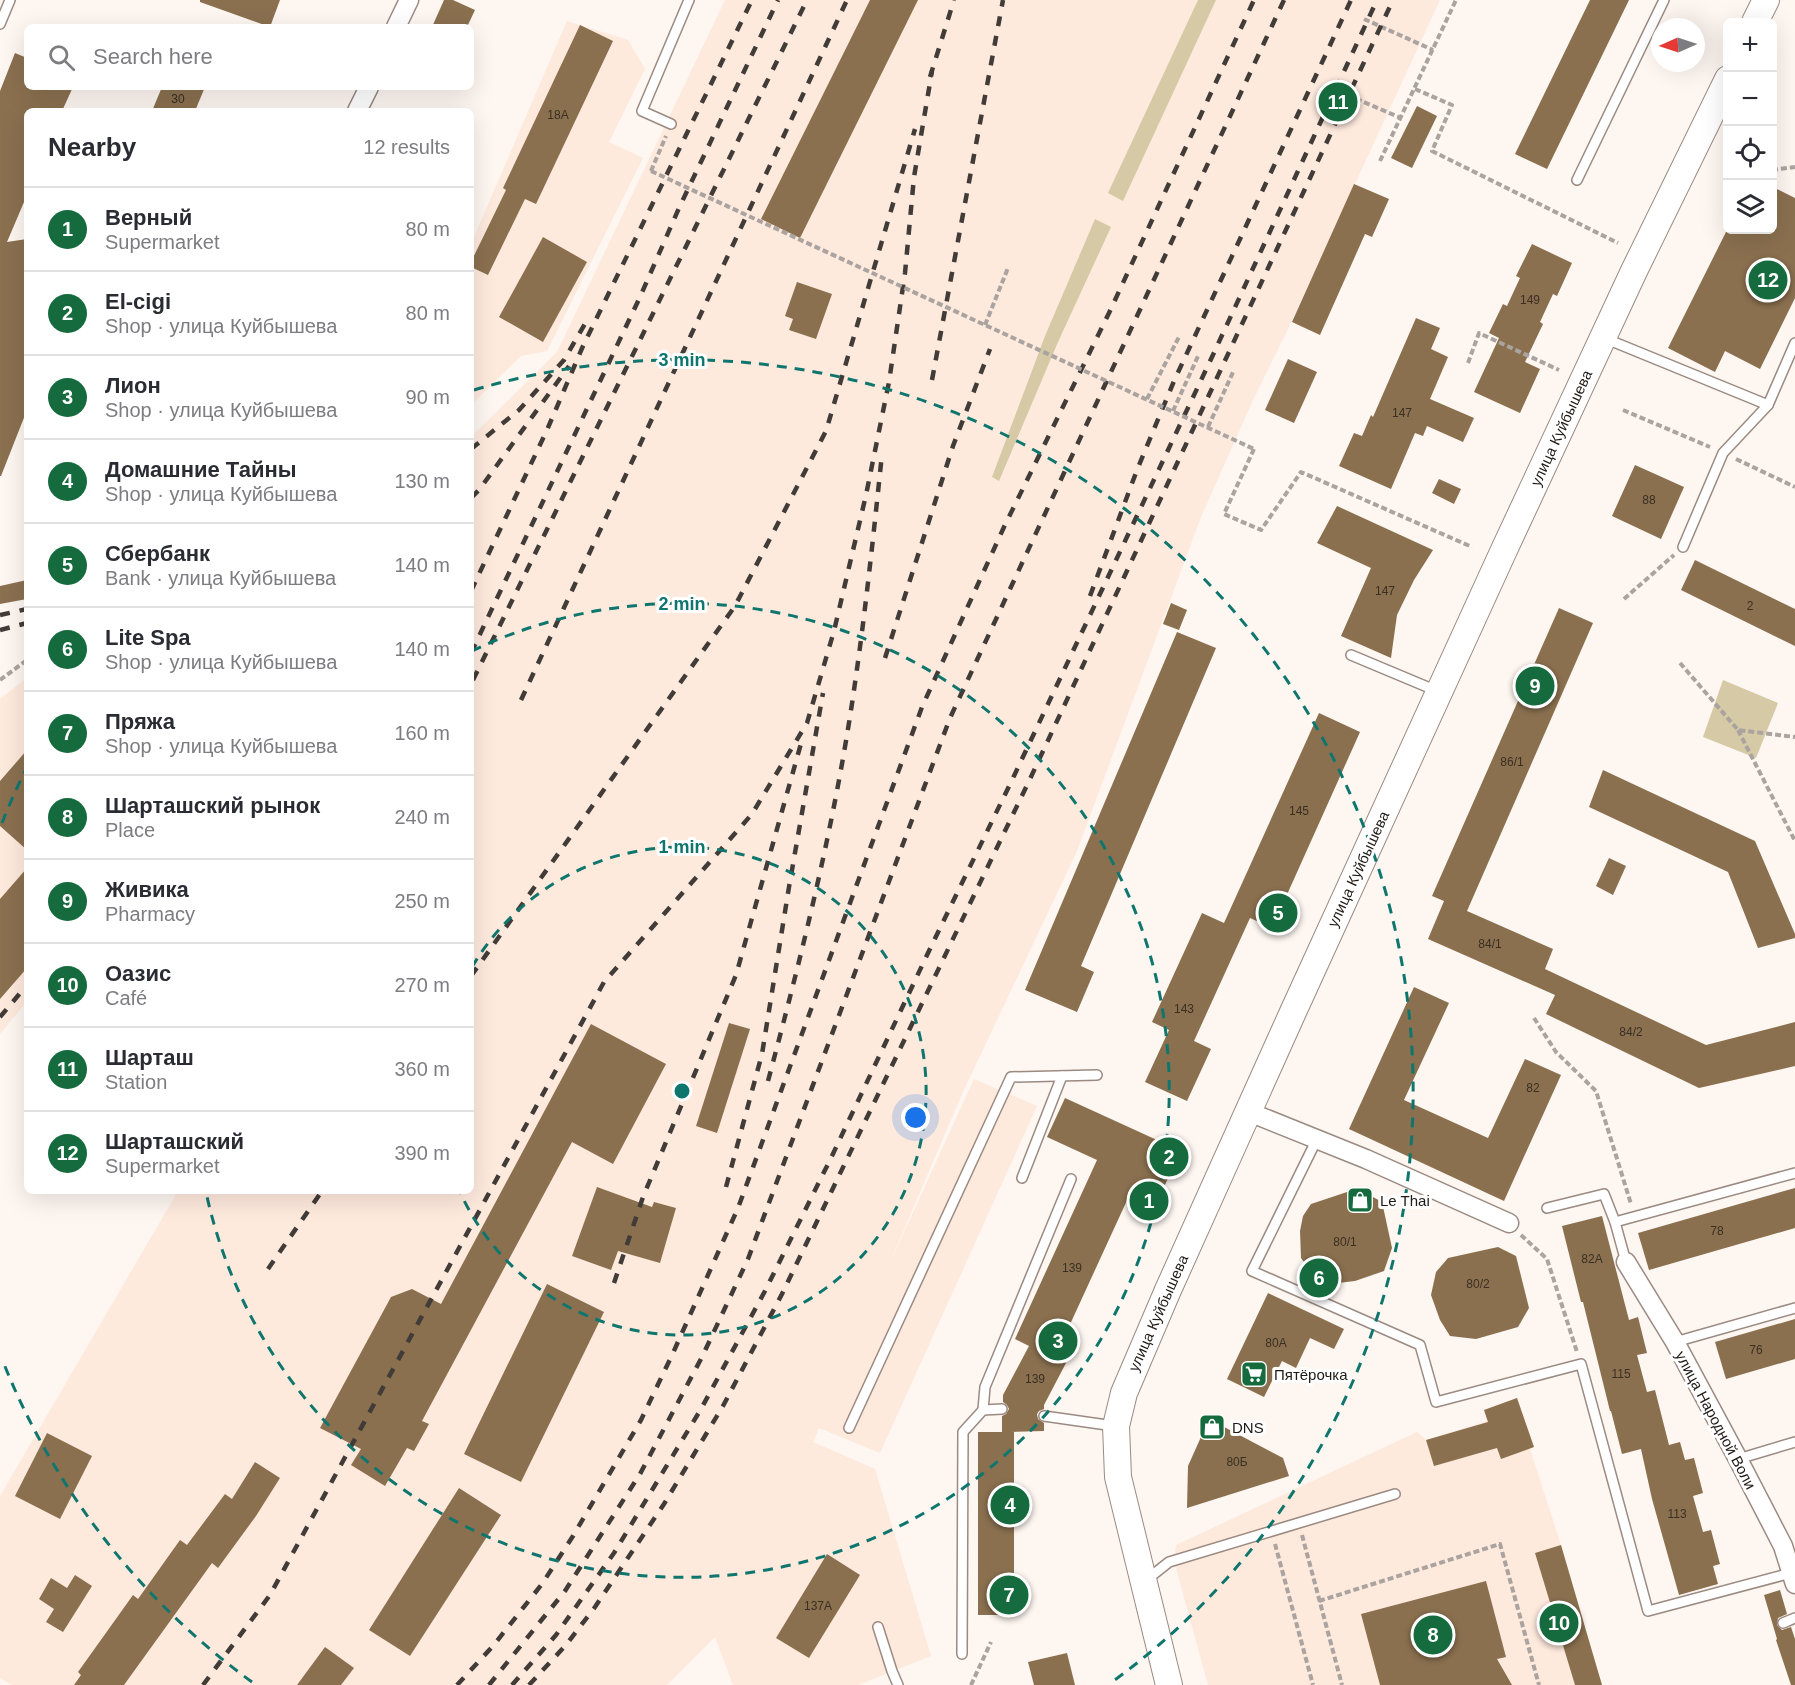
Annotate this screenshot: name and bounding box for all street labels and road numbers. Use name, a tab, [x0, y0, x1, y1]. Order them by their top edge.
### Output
street label: улица Куйбышева	[1527, 367, 1596, 489]
street label: улица Куйбышева	[1324, 808, 1393, 930]
street label: улица Куйбышева	[1125, 1251, 1192, 1374]
street label: улица Народной Воли	[1672, 1348, 1760, 1492]

